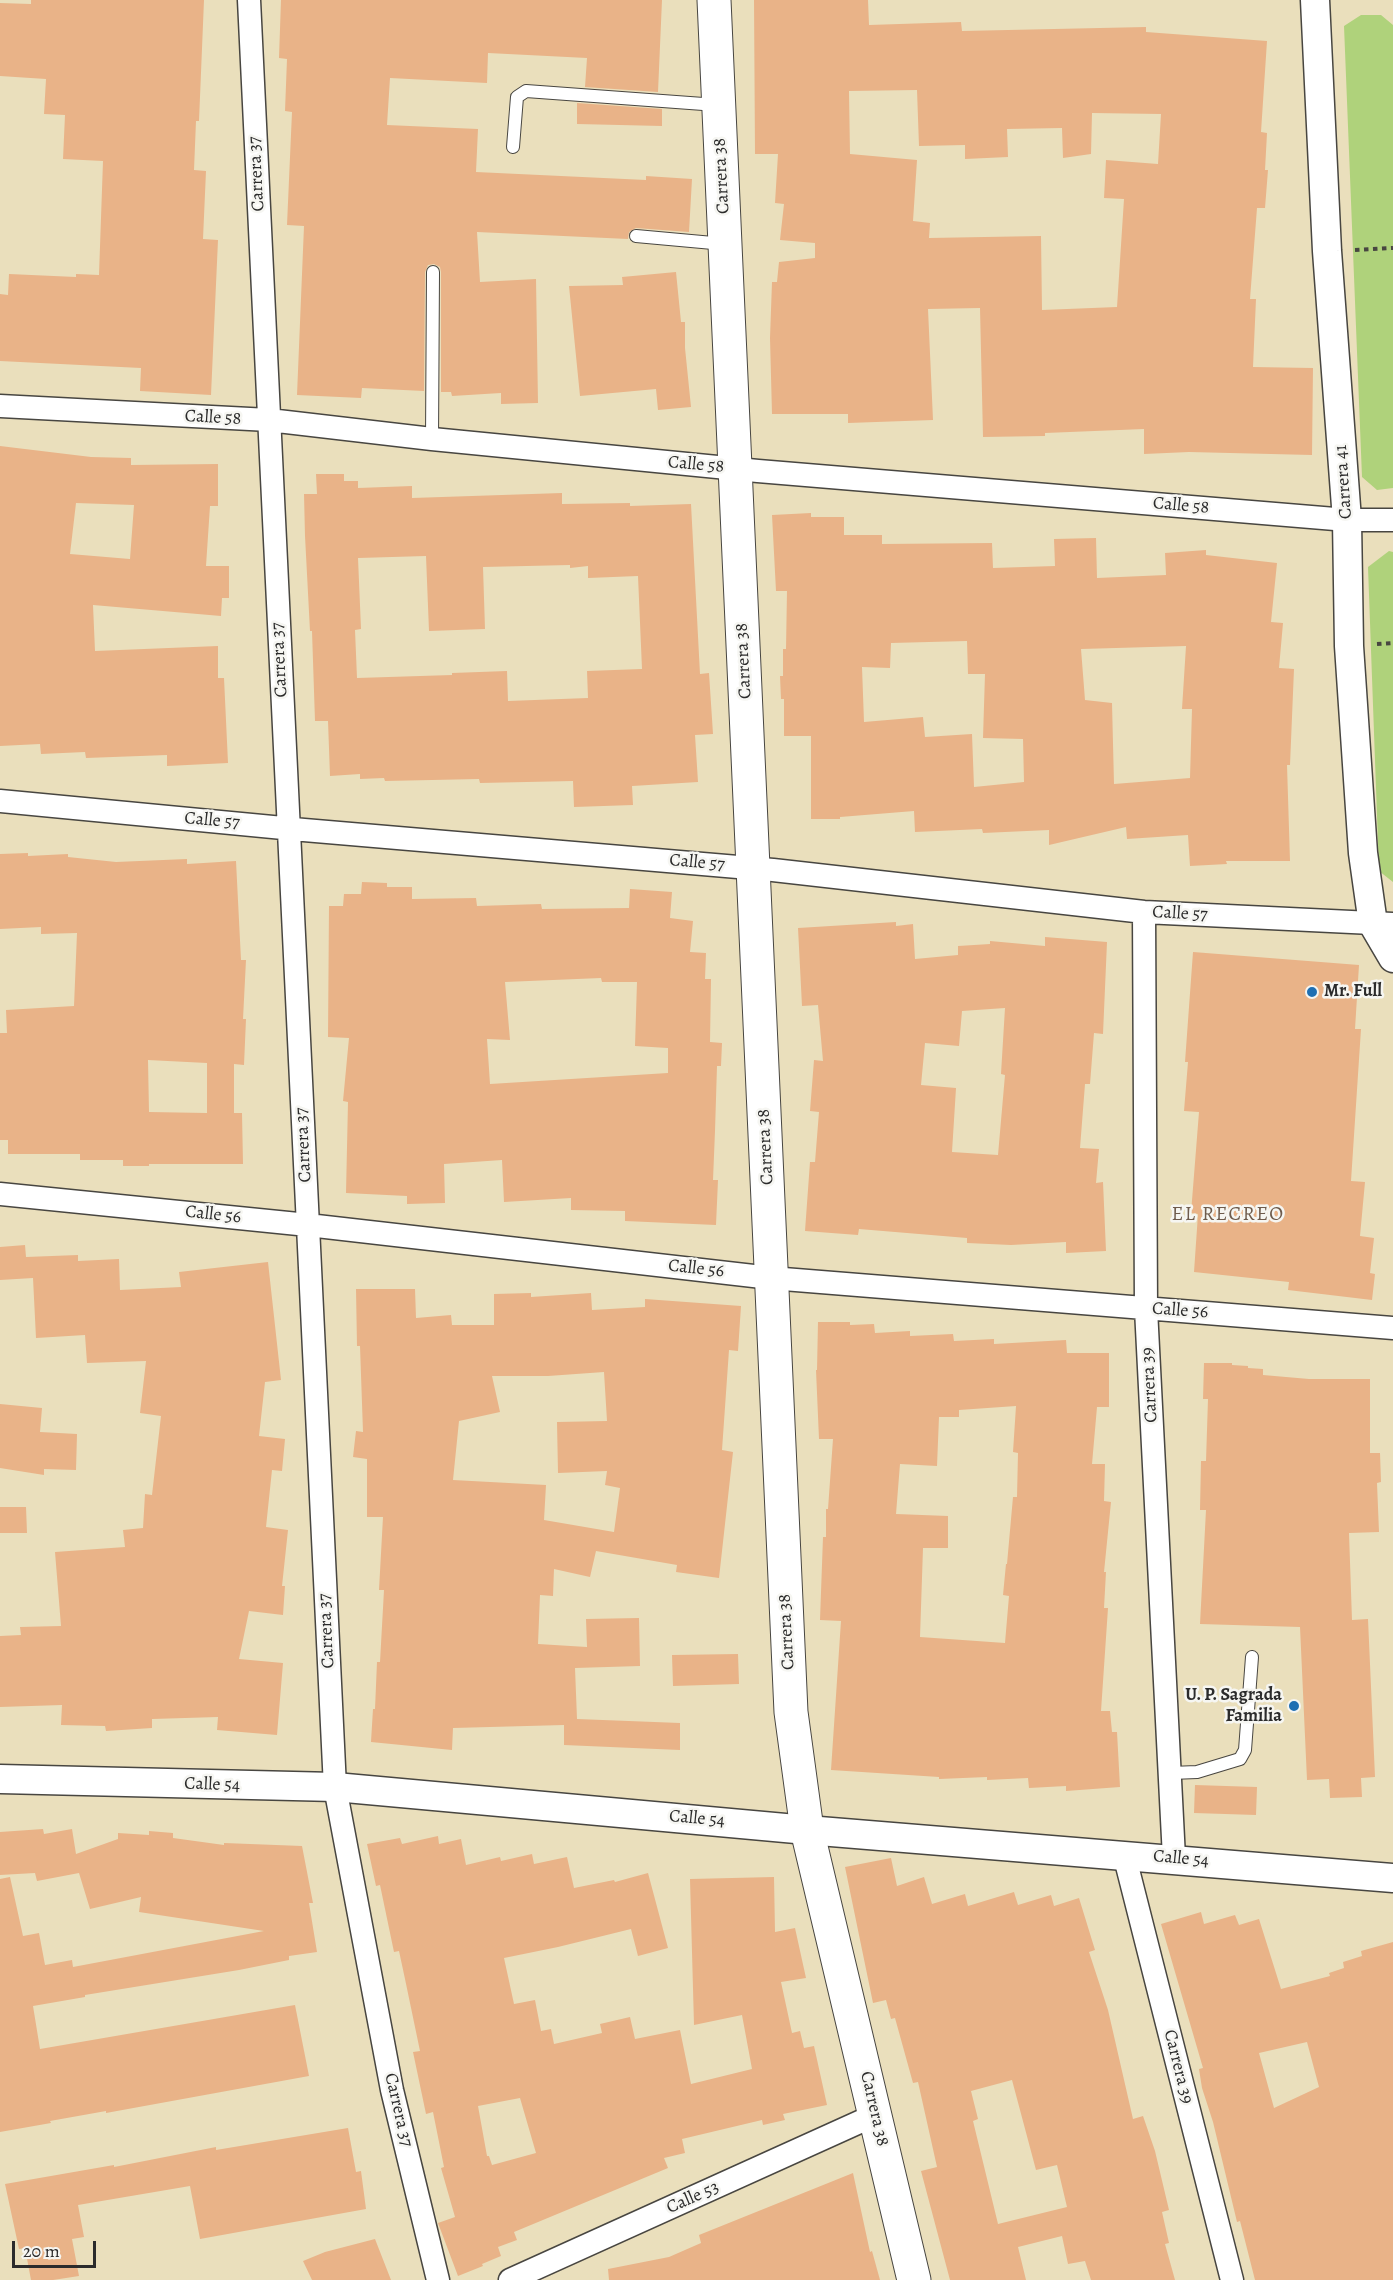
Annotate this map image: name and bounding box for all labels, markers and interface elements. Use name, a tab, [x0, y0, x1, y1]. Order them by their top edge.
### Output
street label: Carrera 37	[244, 136, 270, 212]
street label: Carrera 38	[709, 137, 735, 215]
street label: Calle 58	[184, 406, 242, 430]
street label: Carrera 41	[1331, 444, 1357, 520]
street label: Calle 58	[667, 452, 725, 478]
street label: Calle 58	[1152, 493, 1210, 519]
street label: Carrera 37	[267, 622, 293, 698]
street label: Carrera 38	[731, 622, 757, 700]
street label: Calle 57	[183, 808, 241, 834]
street label: Calle 57	[668, 850, 726, 876]
street label: Calle 57	[1152, 902, 1208, 926]
place label: Mr. Full	[1324, 981, 1382, 1003]
marker: Mr. Full	[1305, 985, 1319, 999]
street label: Carrera 37	[291, 1107, 317, 1183]
street label: Carrera 38	[753, 1108, 779, 1186]
street label: Calle 56	[184, 1201, 242, 1229]
district label: EL RECREO	[1171, 1203, 1285, 1227]
street label: Calle 56	[667, 1255, 725, 1283]
street label: Calle 56	[1151, 1298, 1209, 1324]
street label: Carrera 39	[1137, 1347, 1163, 1423]
street label: Carrera 37	[314, 1593, 340, 1669]
street label: Carrera 38	[774, 1593, 800, 1671]
place label: U. P. Sagrada Familia	[1185, 1685, 1282, 1728]
marker: U. P. Sagrada Familia	[1287, 1699, 1301, 1713]
street label: Calle 54	[184, 1773, 240, 1797]
street label: Calle 54	[668, 1806, 726, 1832]
street label: Calle 54	[1152, 1846, 1210, 1872]
street label: Carrera 39	[1158, 2028, 1198, 2106]
street label: Carrera 38	[855, 2069, 893, 2149]
street label: Carrera 37	[379, 2071, 417, 2149]
street label: Calle 53	[663, 2177, 723, 2219]
scale bar	[15, 2229, 99, 2267]
text: 20 m	[23, 2239, 60, 2263]

